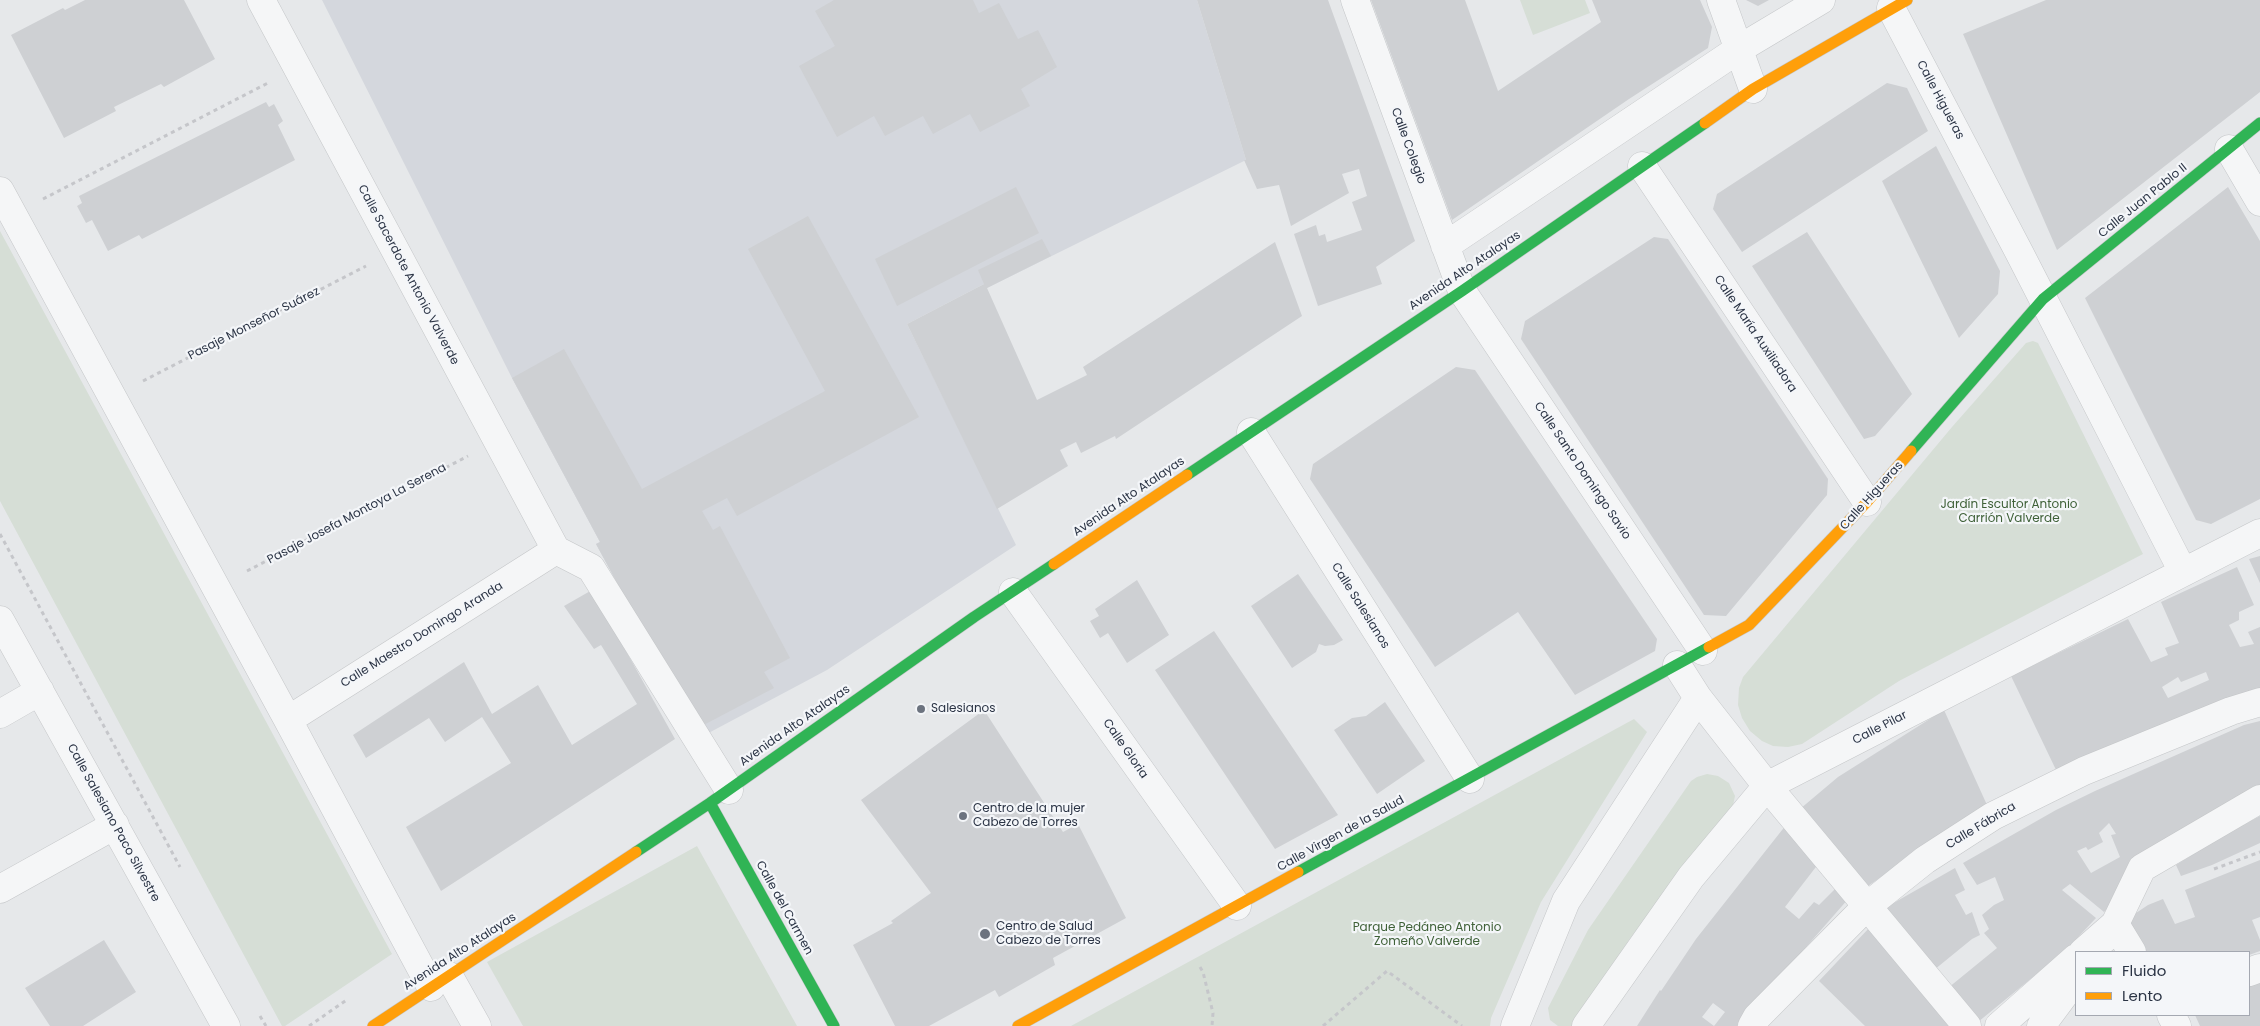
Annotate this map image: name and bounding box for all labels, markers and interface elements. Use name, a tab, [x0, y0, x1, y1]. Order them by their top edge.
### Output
street label: Calle Higueras	[1913, 58, 1967, 142]
street label: Calle Colegio	[1388, 106, 1428, 186]
street label: Calle Juan Pablo II	[2096, 161, 2190, 241]
street label: Calle Sacerdote Antonio Valverde	[354, 183, 462, 367]
street label: Avenida Alto Atalayas	[1407, 228, 1523, 314]
street label: Calle María Auxiliadora	[1710, 273, 1800, 395]
street label: Pasaje Monseñor Suárez	[186, 285, 322, 363]
street label: Calle Santo Domingo Savio	[1531, 400, 1633, 542]
street label: Avenida Alto Atalayas	[1071, 454, 1187, 540]
street label: Calle Higueras	[1837, 459, 1907, 533]
street label: Pasaje Josefa Montoya La Serena	[265, 461, 449, 567]
park label: Jardín Escultor Antonio Carrión Valverde	[1940, 498, 2078, 526]
street label: Calle Salesianos	[1328, 560, 1392, 652]
street label: Calle Maestro Domingo Aranda	[338, 579, 506, 691]
street label: Avenida Alto Atalayas	[737, 682, 853, 770]
place label: Salesianos	[931, 702, 995, 716]
marker: Salesianos	[915, 703, 927, 715]
street label: Calle Pilar	[1850, 708, 1910, 748]
street label: Calle Gloria	[1099, 716, 1151, 782]
street label: Calle Salesiano Paco Silvestre	[63, 742, 163, 904]
street label: Calle Virgen de la Salud	[1275, 793, 1407, 875]
street label: Calle Fábrica	[1943, 799, 2019, 853]
place label: Centro de la mujer Cabezo de Torres	[973, 802, 1085, 830]
marker: Centro de la mujer Cabezo de Torres	[957, 810, 969, 822]
street label: Calle del Carmen	[752, 859, 816, 957]
street label: Avenida Alto Atalayas	[401, 910, 519, 994]
place label: Centro de Salud Cabezo de Torres	[996, 920, 1101, 948]
park label: Parque Pedáneo Antonio Zomeño Valverde	[1353, 921, 1501, 949]
marker: Centro de Salud Cabezo de Torres	[978, 927, 992, 941]
legend	[2075, 951, 2250, 1016]
text: Fluido	[2122, 960, 2166, 981]
text: Lento	[2122, 985, 2162, 1006]

